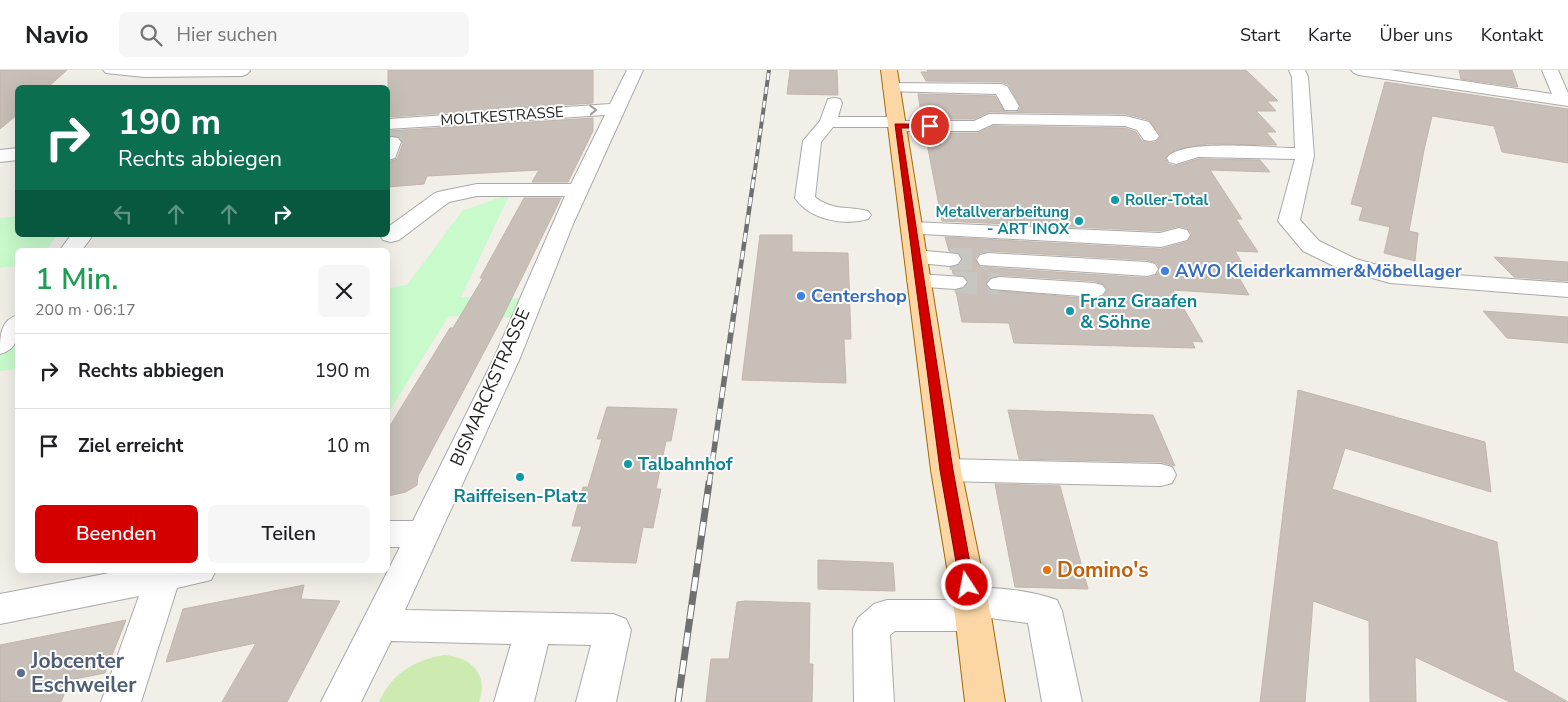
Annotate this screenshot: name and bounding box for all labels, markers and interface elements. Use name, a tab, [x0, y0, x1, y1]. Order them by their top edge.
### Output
search box	[119, 12, 469, 57]
text: Navio	[25, 19, 89, 51]
icon: search	[137, 21, 165, 49]
text: Hier suchen	[177, 22, 278, 48]
text: Start	[1240, 23, 1280, 47]
text: Karte	[1308, 23, 1352, 47]
text: Über uns	[1380, 23, 1453, 47]
text: Kontakt	[1481, 23, 1543, 47]
text: 190 m	[118, 99, 221, 146]
street label: MOLTKESTRASSE	[440, 102, 564, 130]
icon: right	[35, 105, 100, 170]
one-way arrow	[590, 105, 598, 115]
pin	[909, 105, 951, 147]
icon: arrive	[916, 112, 944, 140]
text: Rechts abbiegen	[118, 144, 282, 174]
place label: Roller-Total	[1125, 190, 1208, 210]
marker: Roller-Total	[1109, 194, 1121, 206]
icon: left	[109, 200, 137, 228]
icon: ahead	[162, 200, 190, 228]
icon: ahead	[215, 200, 243, 228]
icon: right	[268, 200, 296, 228]
place label: Metallverarbeitung - ART INOX	[936, 202, 1070, 239]
marker: Metallverarbeitung - ART INOX	[1073, 215, 1085, 227]
text: 1 Min.	[35, 259, 118, 300]
place label: AWO Kleiderkammer&Möbellager	[1175, 259, 1462, 283]
button: close	[318, 265, 370, 317]
marker: AWO Kleiderkammer&Möbellager	[1159, 265, 1171, 277]
place label: Centershop	[811, 284, 907, 308]
place label: Franz Graafen & Söhne	[1080, 289, 1197, 334]
marker: Centershop	[795, 290, 807, 302]
text: 200 m · 06:17	[35, 299, 136, 321]
street label: BISMARCKSTRASSE	[444, 304, 536, 470]
marker: Franz Graafen & Söhne	[1064, 305, 1076, 317]
icon: right	[35, 357, 63, 385]
text: Rechts abbiegen	[78, 358, 224, 384]
text: 190 m	[315, 358, 370, 384]
icon: arrive	[35, 432, 63, 460]
text: Ziel erreicht	[78, 433, 183, 459]
text: 10 m	[326, 433, 370, 459]
place label: Talbahnhof	[638, 452, 733, 476]
marker: Talbahnhof	[622, 458, 634, 470]
marker: Raiffeisen-Platz	[514, 471, 526, 483]
place label: Raiffeisen-Platz	[453, 484, 587, 508]
button: Beenden	[35, 505, 198, 563]
button: Teilen	[208, 505, 370, 563]
place label: Domino's	[1057, 556, 1149, 584]
position arrow	[940, 558, 992, 610]
marker: Domino's	[1041, 564, 1053, 576]
place label: Jobcenter Eschweiler	[30, 647, 137, 699]
marker: Jobcenter Eschweiler	[15, 667, 27, 679]

